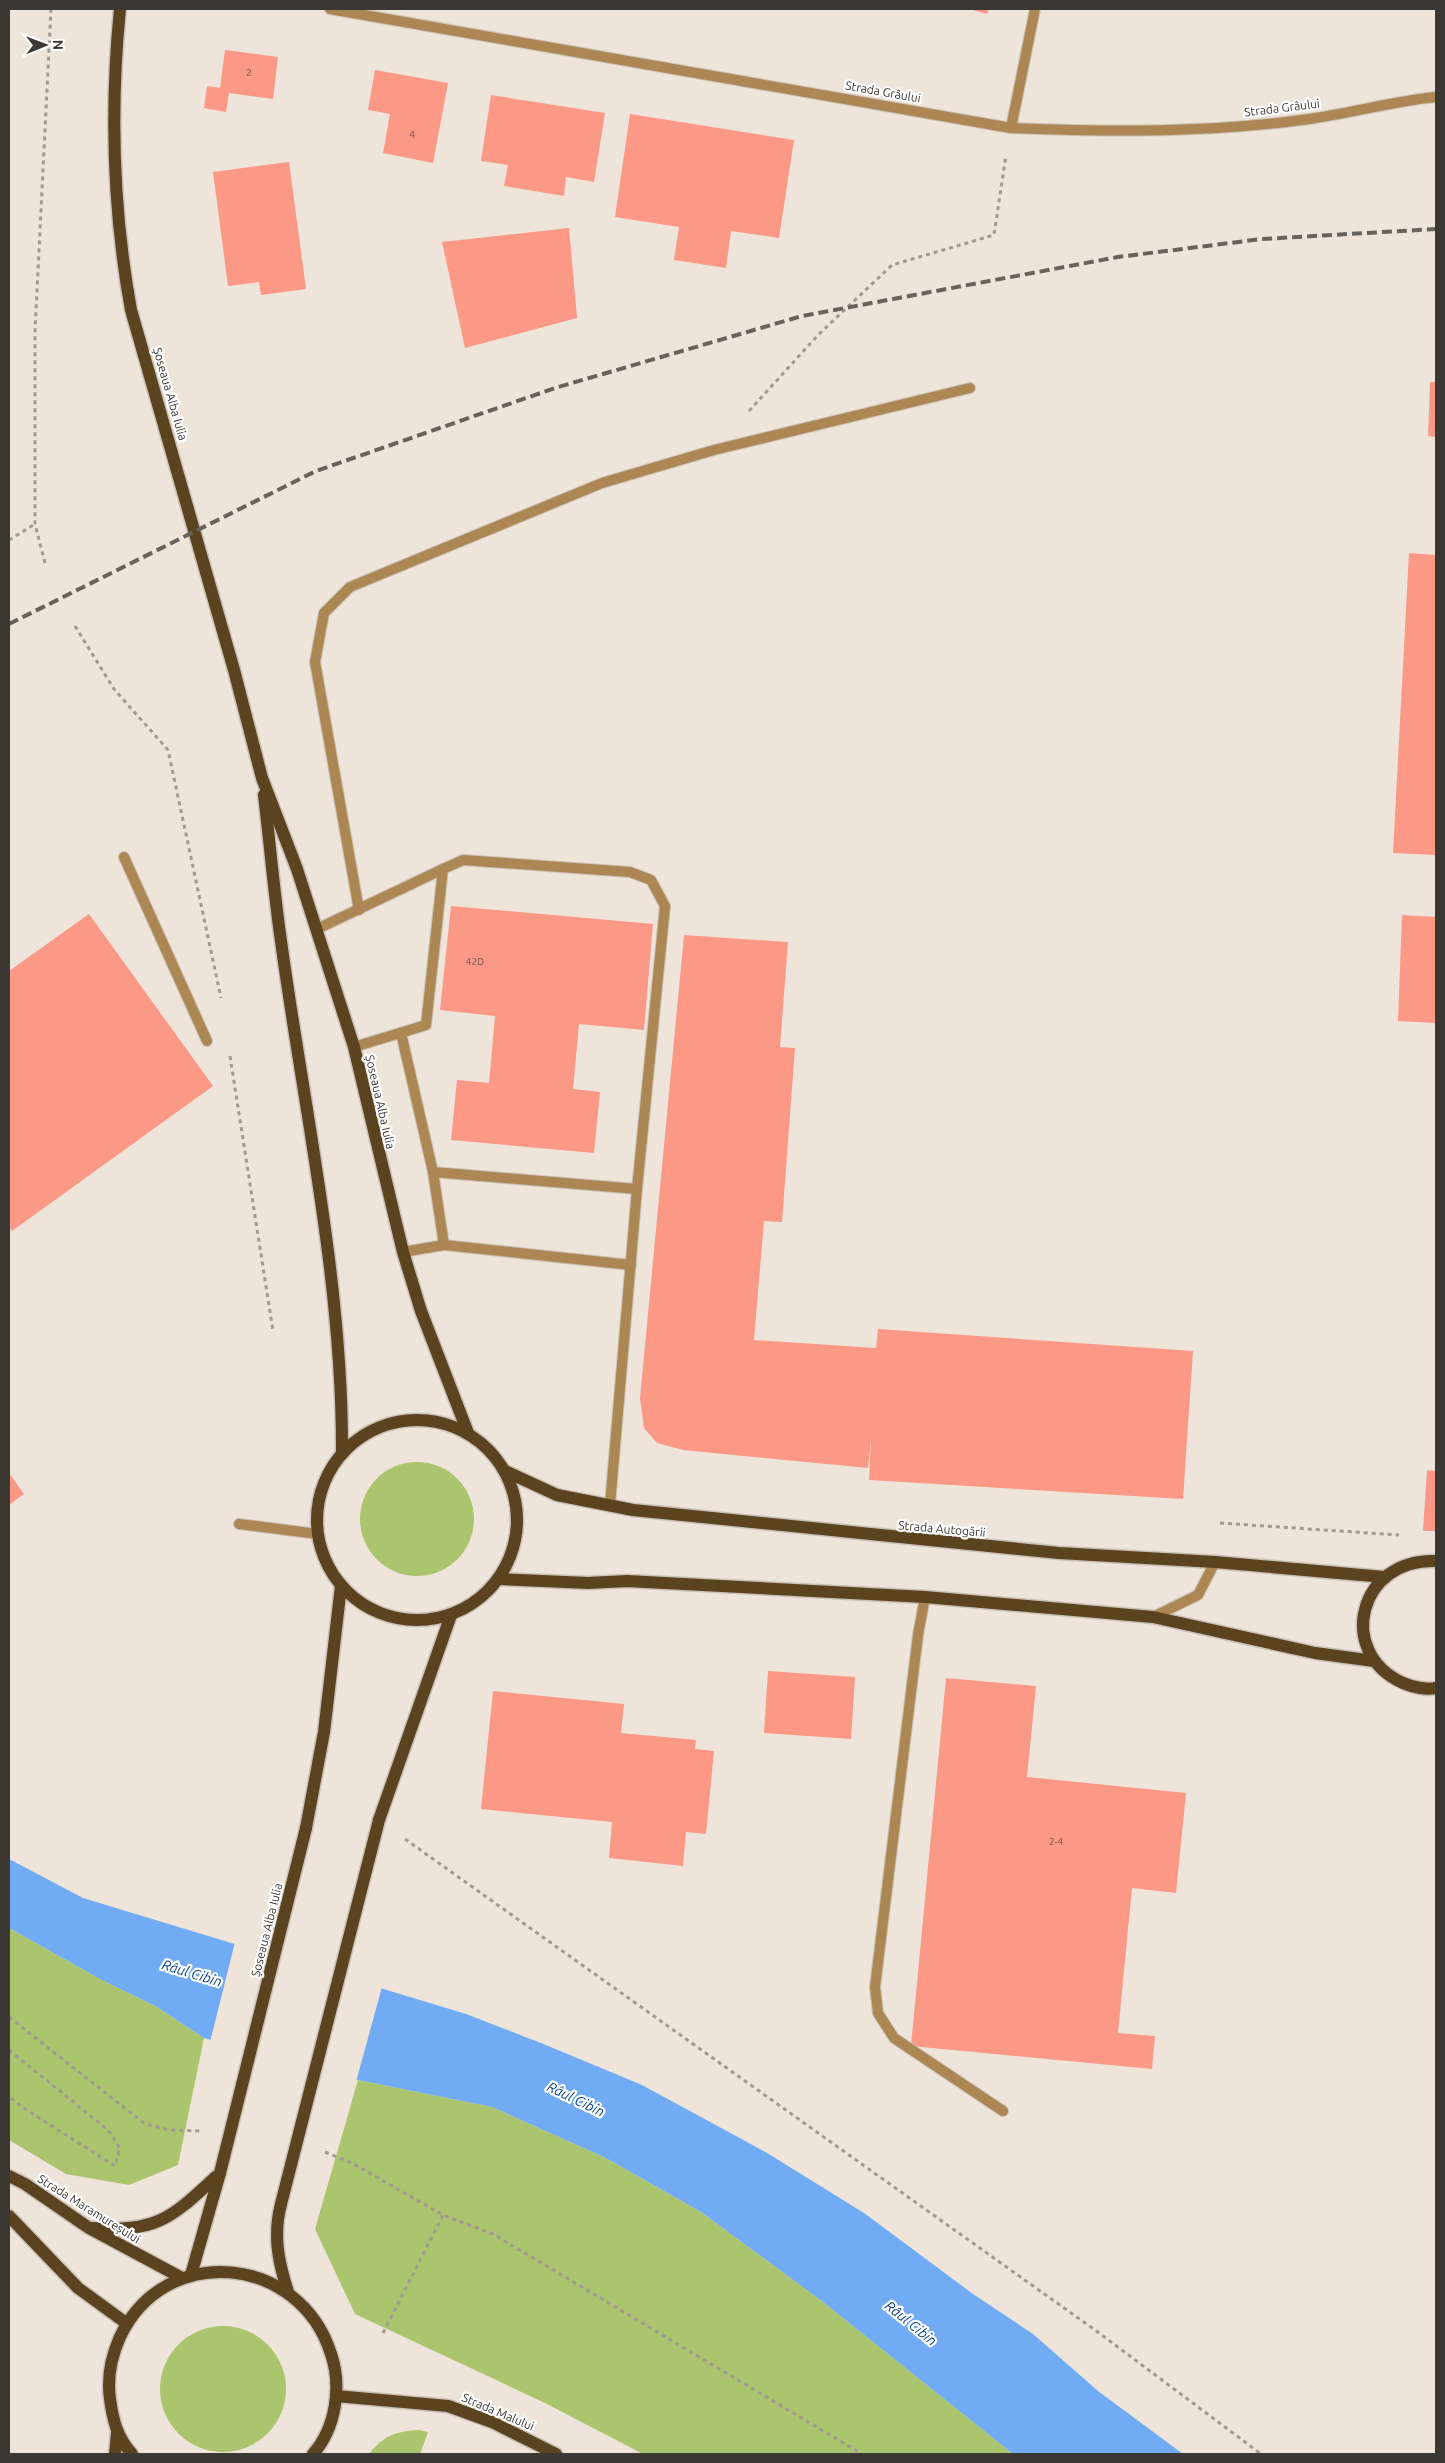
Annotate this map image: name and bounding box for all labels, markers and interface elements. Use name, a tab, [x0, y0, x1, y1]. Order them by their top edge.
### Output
north arrow	[20, 20, 70, 70]
text: N	[50, 39, 66, 50]
house number: 2	[246, 67, 252, 78]
street label: Strada Grâului	[844, 79, 922, 105]
street label: Strada Grâului	[1243, 96, 1321, 119]
house number: 4	[409, 129, 415, 140]
street label: Șoseaua Alba Iulia	[151, 346, 190, 442]
house number: 42D	[466, 956, 484, 967]
street label: Șoseaua Alba Iulia	[363, 1054, 398, 1150]
street label: Strada Autogării	[898, 1518, 986, 1539]
house number: 2-4	[1049, 1836, 1063, 1847]
street label: Șoseaua Alba Iulia	[249, 1882, 284, 1978]
water label: Râul Cibin	[160, 1956, 224, 1990]
water label: Râul Cibin	[545, 2078, 607, 2120]
street label: Strada Maramureșului	[36, 2172, 143, 2245]
water label: Râul Cibin	[882, 2297, 940, 2349]
street label: Strada Malului	[460, 2390, 536, 2433]

